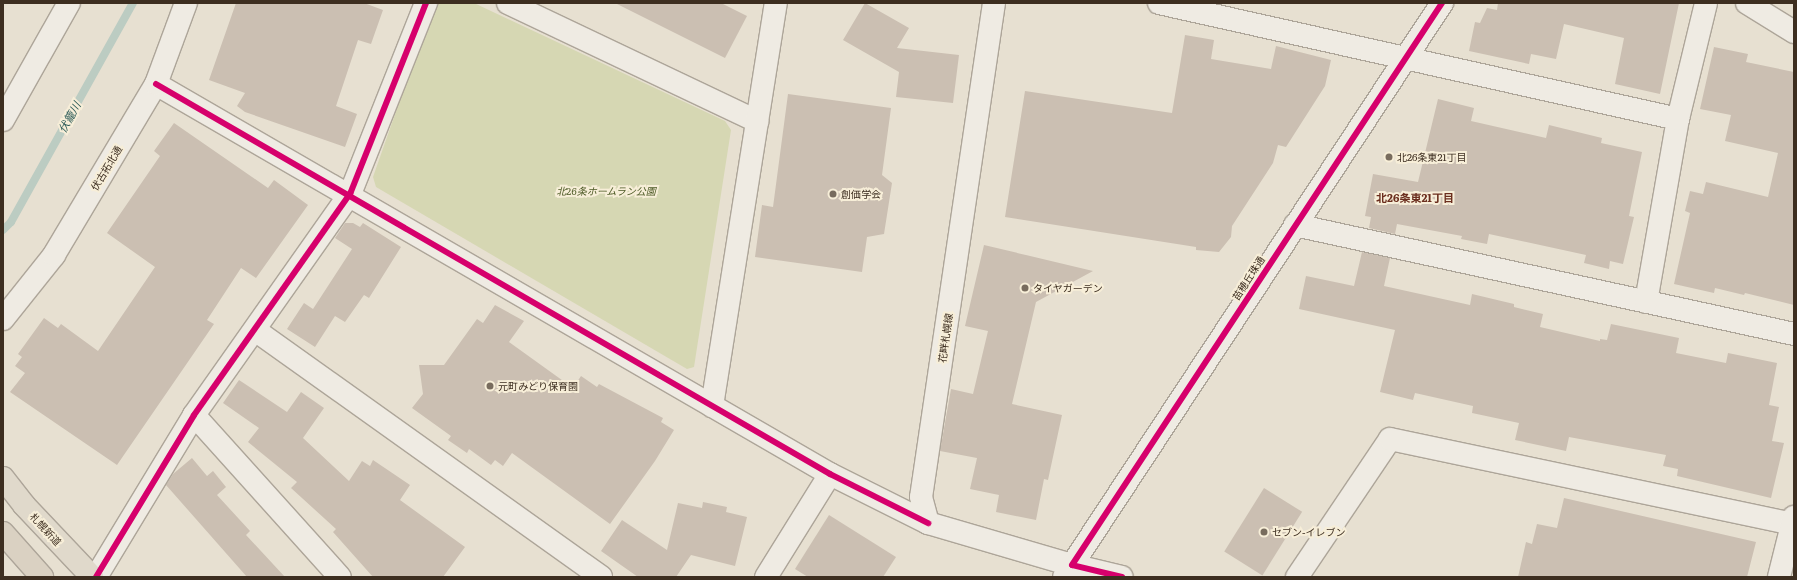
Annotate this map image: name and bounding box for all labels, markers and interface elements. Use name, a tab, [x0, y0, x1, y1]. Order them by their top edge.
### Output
water label: 伏籠川	[55, 99, 83, 135]
street label: 伏古拓北通	[88, 143, 124, 193]
place label: 北26条東21丁目	[1397, 151, 1467, 163]
marker: 北26条東21丁目	[1384, 152, 1394, 162]
park label: 北26条ホームラン公園	[556, 185, 656, 197]
place label: 創価学会	[841, 188, 881, 200]
marker: 創価学会	[828, 189, 838, 199]
district label: 北26条東21丁目	[1376, 190, 1454, 204]
street label: 苗穂丘珠通	[1229, 254, 1267, 302]
place label: タイヤガーデン	[1033, 282, 1103, 294]
marker: タイヤガーデン	[1020, 283, 1030, 293]
street label: 花畔札幌線	[936, 312, 954, 364]
place label: 元町みどり保育園	[498, 380, 578, 392]
marker: 元町みどり保育園	[485, 381, 495, 391]
street label: 札幌新道	[28, 510, 64, 548]
place label: セブン-イレブン	[1272, 526, 1346, 538]
marker: セブン-イレブン	[1259, 527, 1269, 537]

